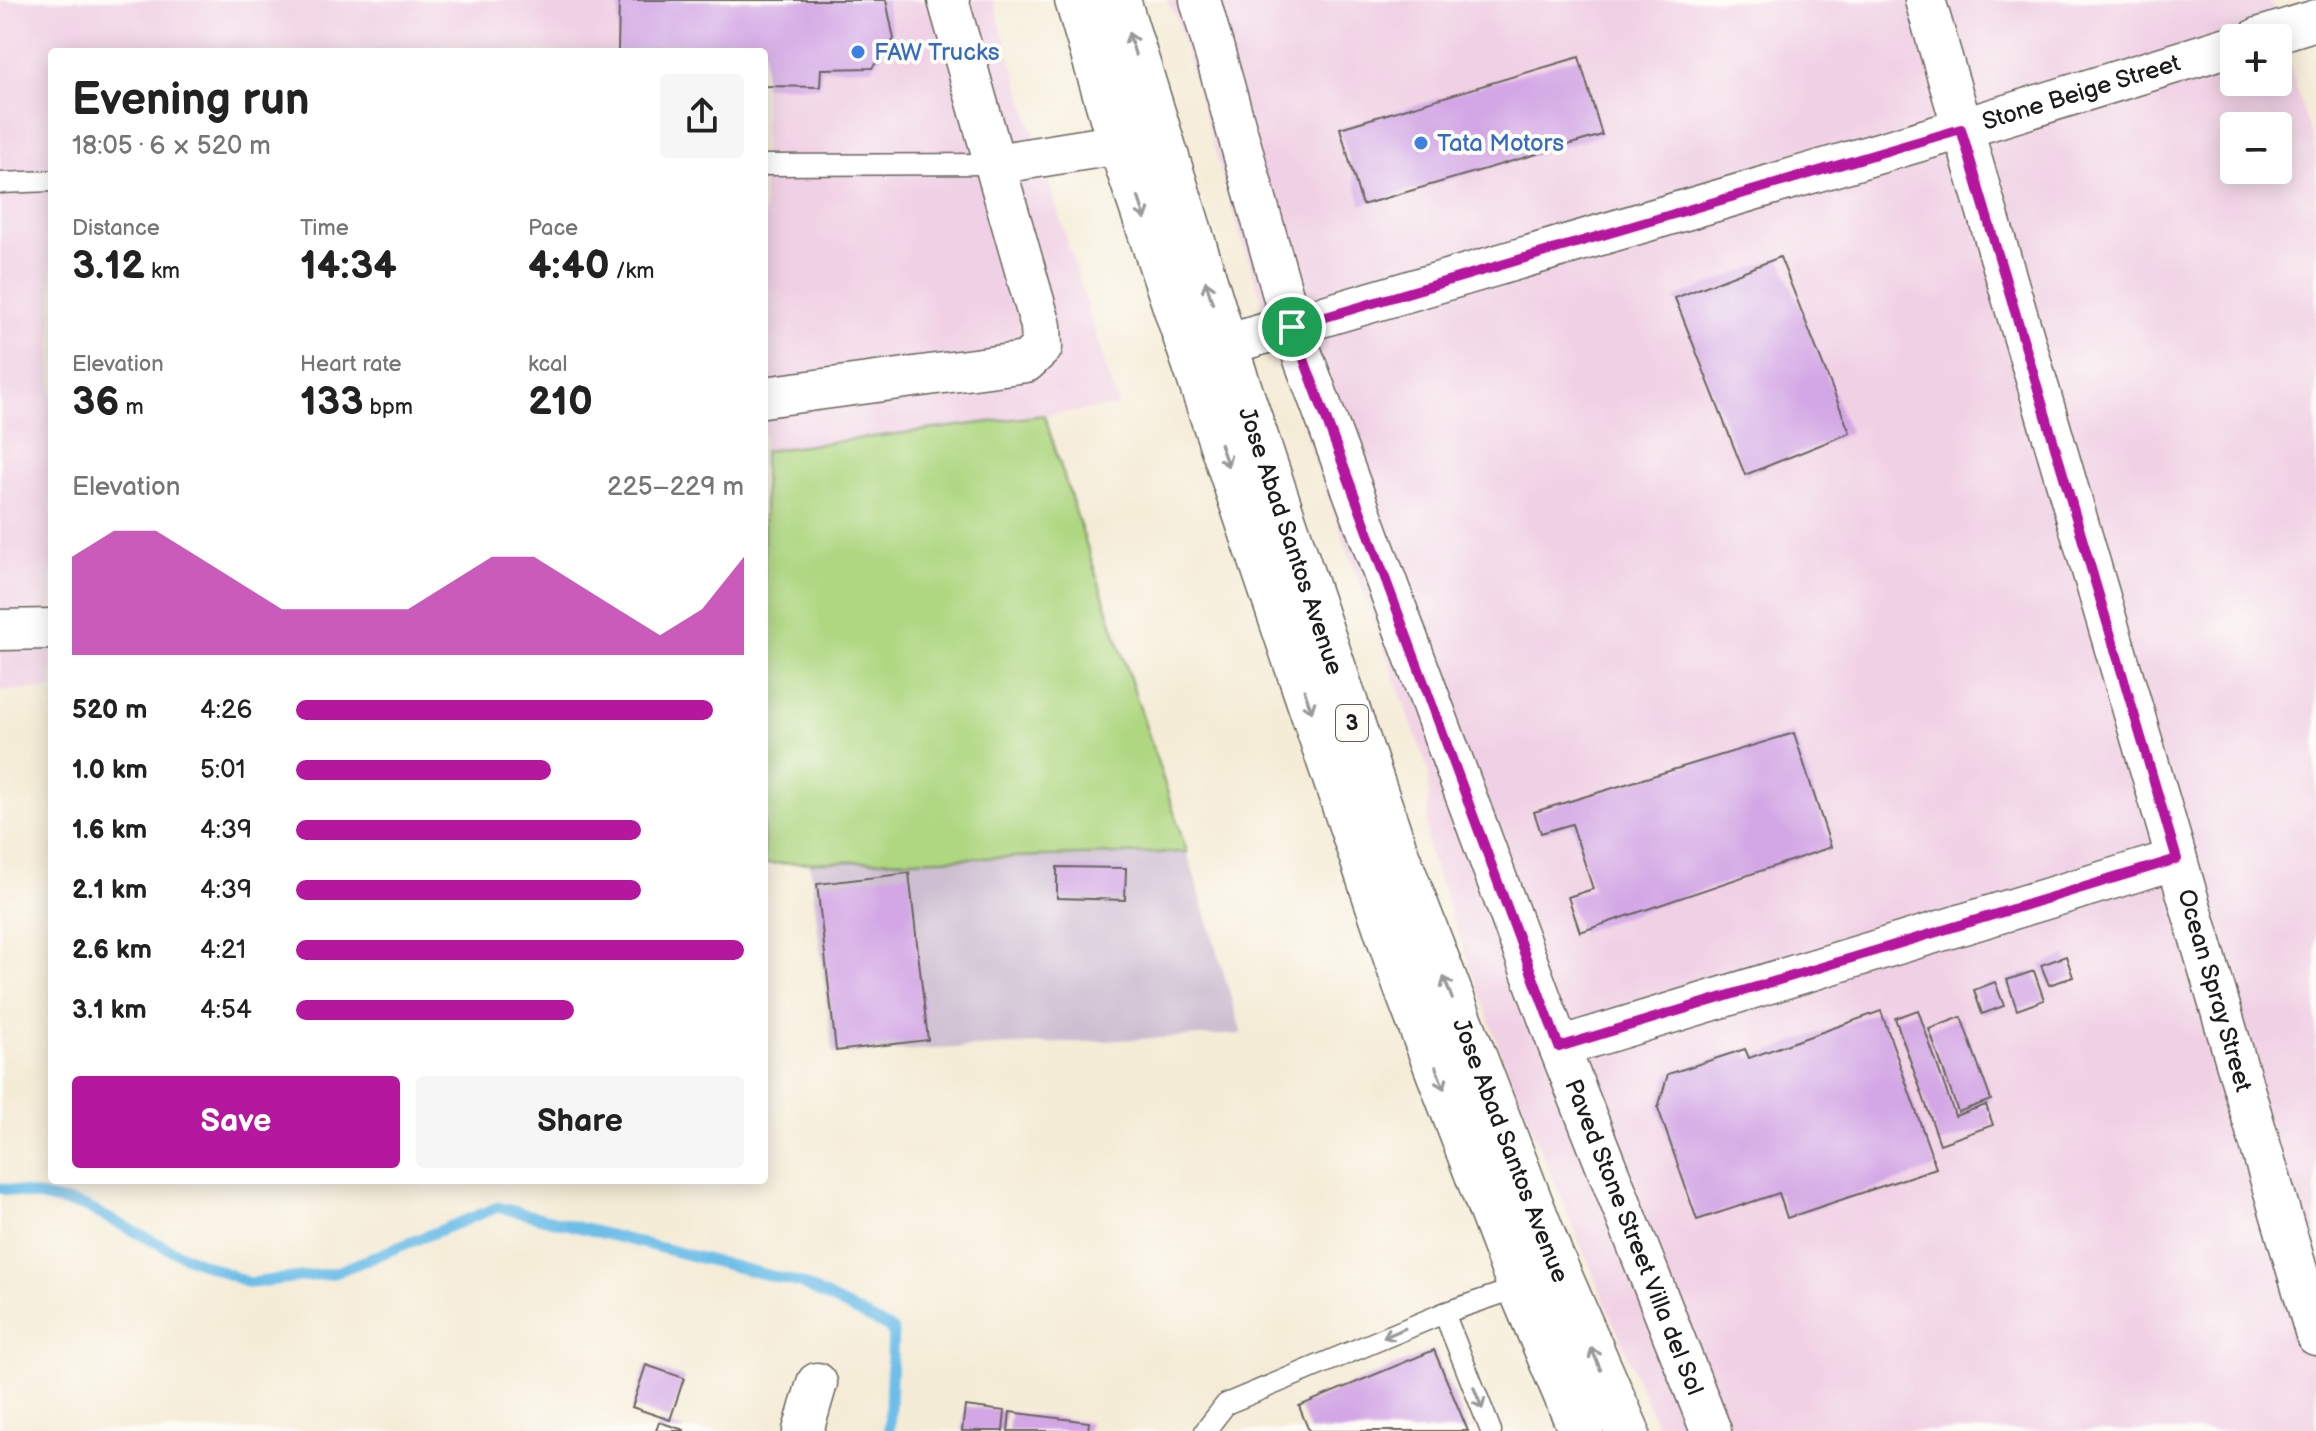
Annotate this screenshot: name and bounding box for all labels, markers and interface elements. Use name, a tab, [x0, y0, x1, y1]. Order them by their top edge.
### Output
map controls	[2220, 24, 2292, 184]
button: +	[2220, 24, 2292, 96]
one-way arrow	[1124, 31, 1139, 57]
place label: FAW Trucks	[874, 38, 1000, 67]
marker: FAW Trucks	[849, 43, 867, 61]
street label: Stone Beige Street	[1979, 48, 2184, 136]
text: Evening run	[72, 74, 309, 127]
button: share	[660, 74, 744, 158]
button: −	[2220, 112, 2292, 184]
place label: Tata Motors	[1437, 129, 1564, 158]
text: 18:05 · 6 × 520 m	[72, 131, 271, 162]
marker: Tata Motors	[1412, 134, 1430, 152]
one-way arrow	[1135, 196, 1150, 221]
text: Distance	[72, 215, 160, 242]
text: Time	[300, 215, 349, 242]
text: Pace	[528, 215, 578, 242]
text: 3.12	[72, 242, 145, 290]
text: 14:34	[300, 242, 397, 290]
text: 4:40	[528, 242, 610, 290]
text: km	[145, 258, 180, 285]
text: /km	[610, 258, 655, 285]
one-way arrow	[1201, 280, 1215, 305]
pin	[1258, 293, 1326, 361]
icon: arrive	[1270, 305, 1314, 349]
text: Elevation	[72, 351, 164, 378]
text: Heart rate	[300, 351, 402, 378]
text: kcal	[528, 351, 567, 378]
text: 36	[72, 378, 120, 426]
text: 133	[300, 378, 364, 426]
text: 210	[528, 378, 593, 426]
text: m	[120, 394, 144, 421]
text: bpm	[364, 394, 413, 421]
street label: Jose Abad Santos Avenue	[1232, 403, 1350, 679]
one-way arrow	[1218, 442, 1233, 467]
text: Elevation	[72, 472, 180, 503]
text: 225–229 m	[607, 472, 744, 503]
one-way arrow	[1301, 688, 1316, 713]
text: 520 m	[72, 695, 148, 726]
text: 4:26	[200, 695, 252, 726]
road number: 3	[1336, 705, 1368, 741]
text: 1.0 km	[72, 755, 148, 786]
text: 5:01	[200, 755, 246, 786]
text: 1.6 km	[72, 815, 147, 846]
text: 4:39	[200, 815, 252, 846]
text: 2.1 km	[72, 875, 147, 906]
text: 4:39	[200, 875, 252, 906]
street label: Ocean Spray Street	[2172, 886, 2259, 1096]
text: 2.6 km	[72, 935, 152, 966]
text: 4:21	[200, 935, 246, 966]
one-way arrow	[1440, 976, 1454, 1001]
text: 3.1 km	[72, 995, 147, 1026]
text: 4:54	[200, 995, 252, 1026]
street label: Jose Abad Santos Avenue	[1447, 1014, 1575, 1287]
one-way arrow	[1434, 1065, 1448, 1090]
street label: Paved Stone Street Villa del Sol	[1559, 1075, 1710, 1399]
button: Save	[72, 1076, 400, 1168]
button: Share	[416, 1076, 744, 1168]
one-way arrow	[1382, 1327, 1407, 1342]
one-way arrow	[1587, 1348, 1602, 1372]
one-way arrow	[1472, 1385, 1486, 1410]

